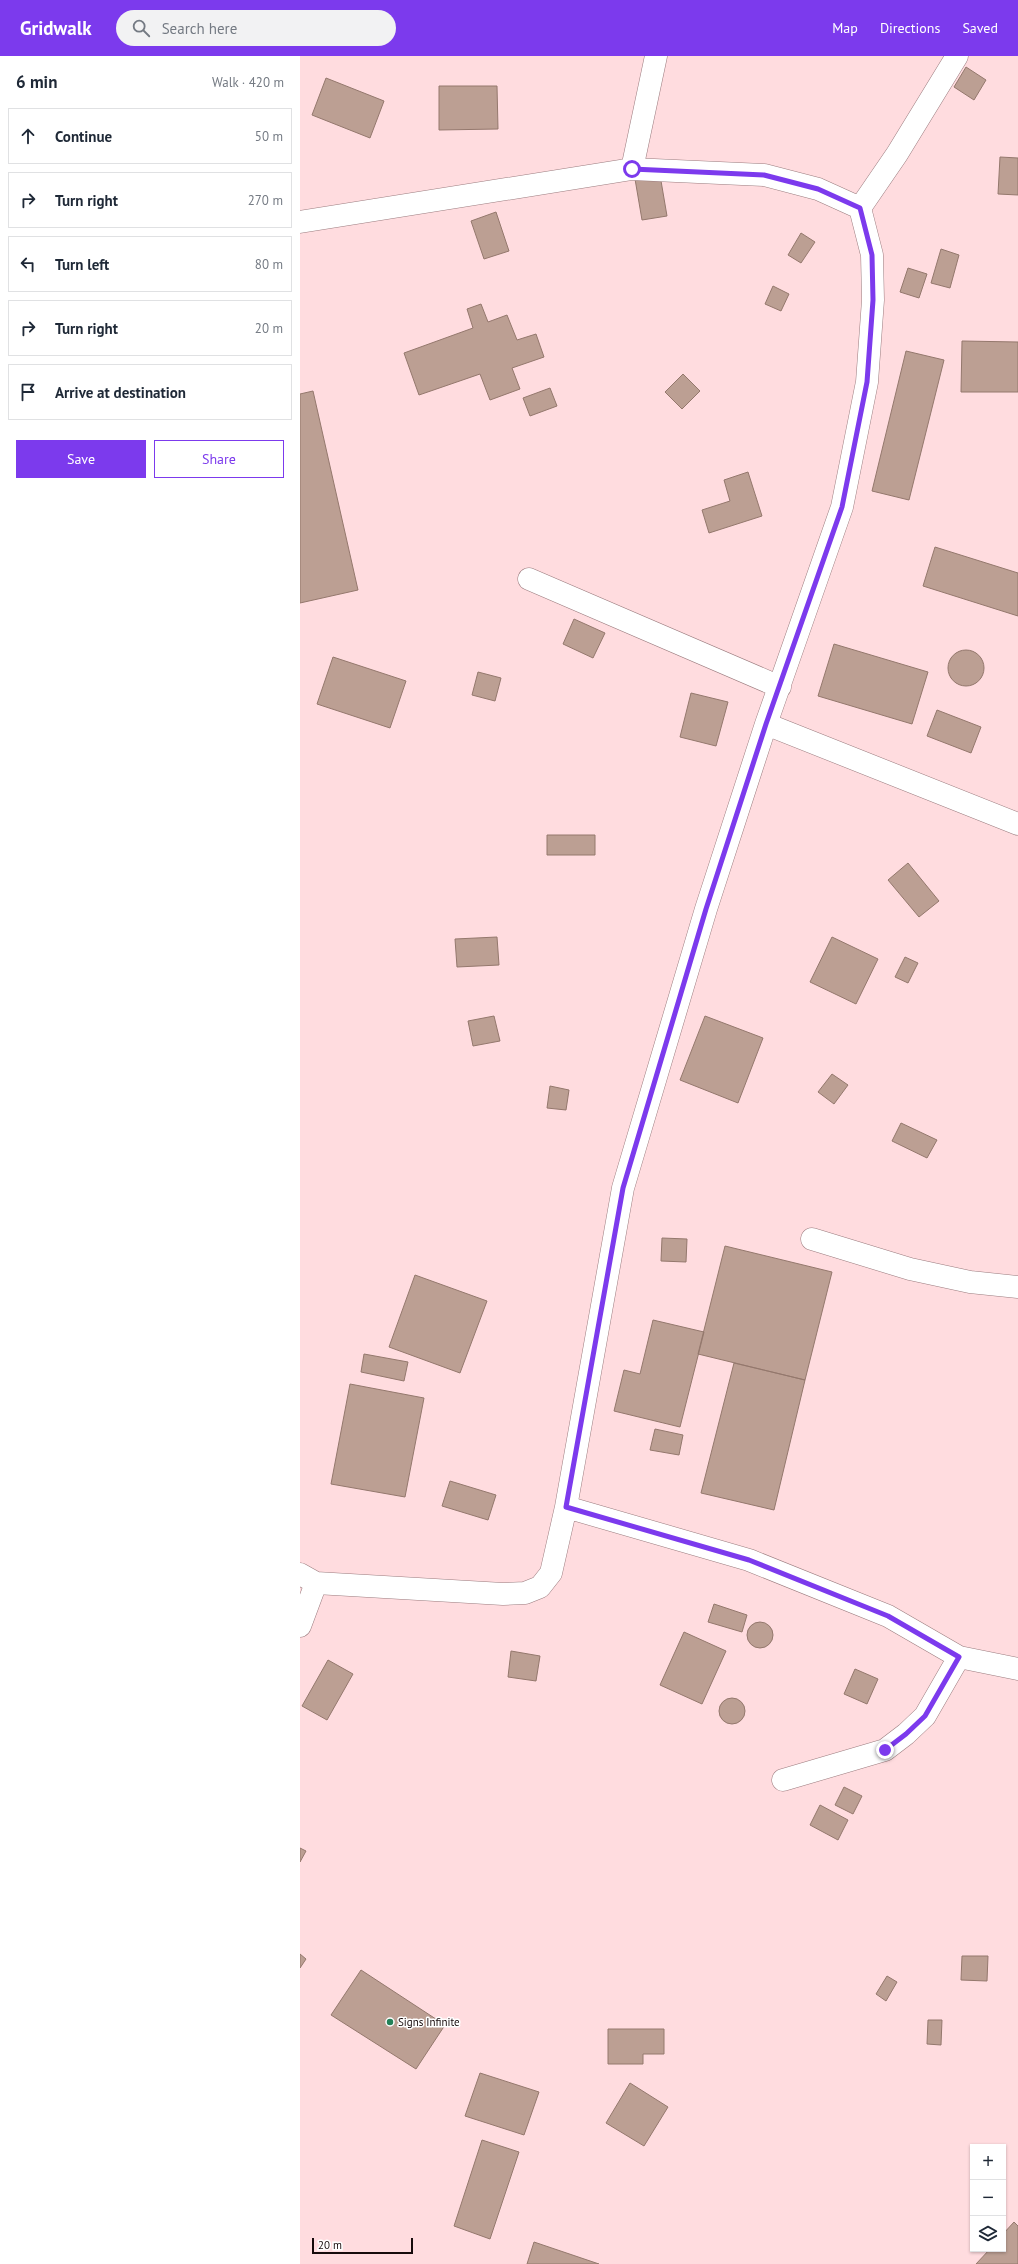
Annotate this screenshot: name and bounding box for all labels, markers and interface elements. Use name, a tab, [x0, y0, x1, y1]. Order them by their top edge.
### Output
search box	[116, 10, 396, 46]
text: Gridwalk	[20, 16, 92, 40]
icon: search	[130, 17, 152, 39]
text: Search here	[162, 19, 237, 38]
text: Map	[832, 19, 858, 37]
text: Directions	[880, 19, 940, 37]
text: Saved	[962, 19, 998, 37]
text: 6 min	[16, 71, 57, 93]
text: Walk · 420 m	[212, 74, 284, 91]
icon: ahead	[17, 125, 39, 147]
text: Continue	[55, 127, 112, 146]
text: 50 m	[255, 128, 283, 145]
route start	[623, 160, 641, 178]
icon: right	[17, 189, 39, 211]
text: Turn right	[55, 191, 118, 210]
text: 270 m	[248, 192, 283, 209]
icon: left	[17, 253, 39, 275]
text: Turn left	[55, 255, 109, 274]
text: 80 m	[255, 256, 283, 273]
icon: right	[17, 317, 39, 339]
text: Turn right	[55, 319, 118, 338]
text: 20 m	[255, 320, 283, 337]
icon: arrive	[17, 381, 39, 403]
text: Arrive at destination	[55, 383, 186, 402]
button: Save	[16, 440, 146, 478]
button: Share	[154, 440, 284, 478]
route end	[876, 1741, 894, 1759]
place label: Signs Infinite	[398, 2015, 460, 2029]
marker: Signs Infinite	[385, 2017, 395, 2027]
map controls	[970, 2144, 1006, 2252]
button: +	[970, 2144, 1006, 2180]
button: −	[970, 2180, 1006, 2216]
button: layers	[970, 2216, 1006, 2252]
scale bar	[312, 2236, 413, 2255]
text: 20 m	[318, 2238, 342, 2252]

